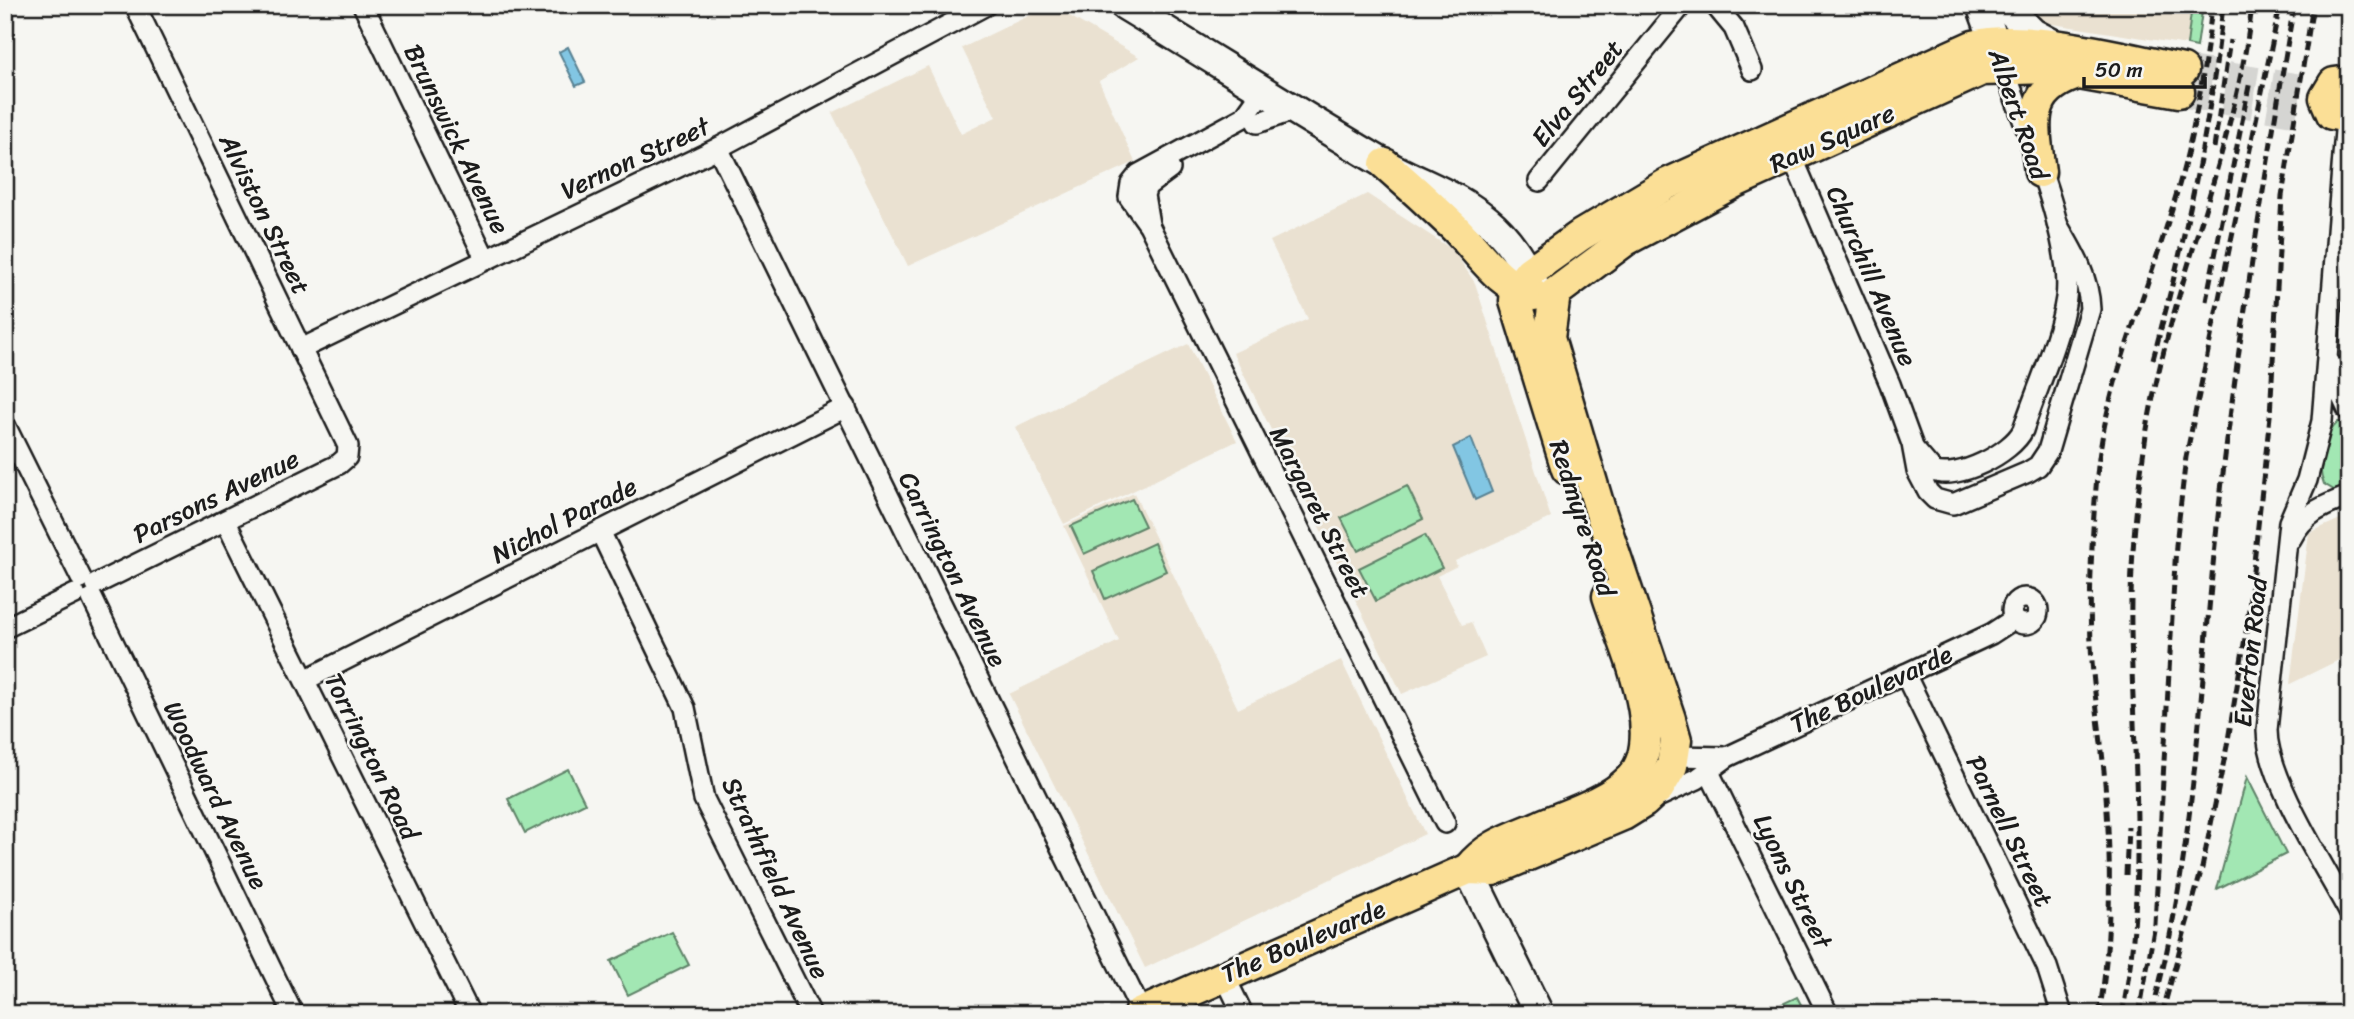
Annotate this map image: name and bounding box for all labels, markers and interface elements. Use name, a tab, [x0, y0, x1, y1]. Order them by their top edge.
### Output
street label: Elva Street	[1519, 29, 1635, 157]
street label: Brunswick Avenue	[391, 36, 523, 242]
street label: Albert Road	[1975, 41, 2064, 188]
scale bar	[2084, 46, 2205, 90]
text: 50 m	[2095, 51, 2143, 89]
street label: Raw Square	[1762, 90, 1902, 186]
street label: Vernon Street	[553, 103, 719, 213]
street label: Alviston Street	[206, 125, 324, 302]
street label: Churchill Avenue	[1813, 178, 1931, 374]
street label: Margaret Street	[1257, 417, 1383, 607]
street label: Redmyre Road	[1536, 434, 1631, 604]
street label: Parsons Avenue	[125, 436, 307, 556]
street label: Nichol Parade	[483, 463, 645, 577]
street label: Carrington Avenue	[886, 463, 1021, 675]
street label: Everton Road	[2219, 573, 2281, 729]
street label: The Boulevarde	[1782, 631, 1960, 747]
street label: Torrington Road	[311, 664, 434, 850]
street label: Woodward Avenue	[150, 693, 282, 898]
street label: Parnell Street	[1953, 747, 2067, 915]
street label: Strathfield Avenue	[709, 769, 843, 987]
street label: Lyons Street	[1740, 805, 1846, 958]
street label: The Boulevarde	[1214, 885, 1393, 996]

